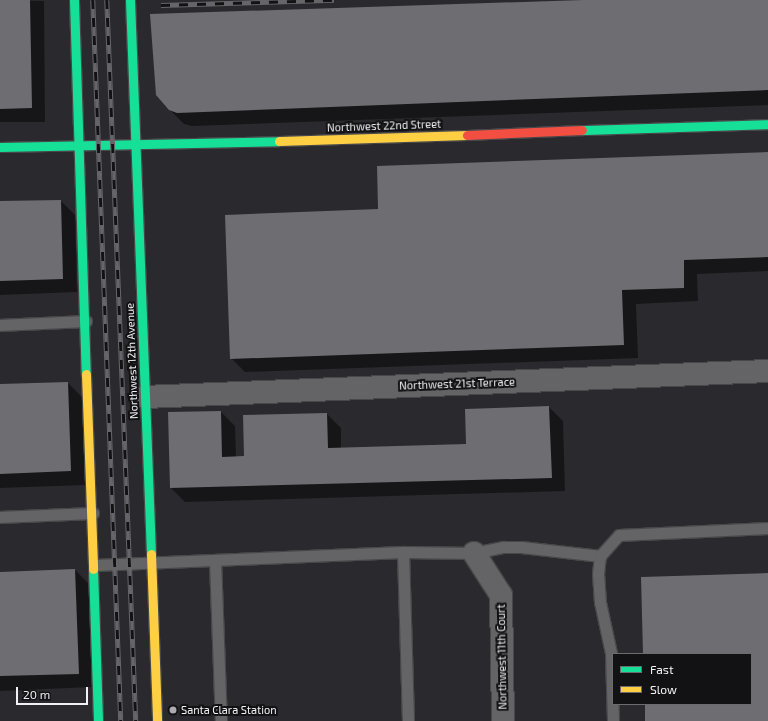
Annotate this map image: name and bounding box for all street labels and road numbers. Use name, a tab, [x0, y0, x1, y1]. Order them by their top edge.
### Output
street label: Northwest 22nd Street	[327, 117, 441, 135]
street label: Northwest 12th Avenue	[123, 302, 141, 420]
street label: Northwest 21st Terrace	[399, 375, 515, 393]
street label: Northwest 11th Court	[494, 604, 510, 710]

